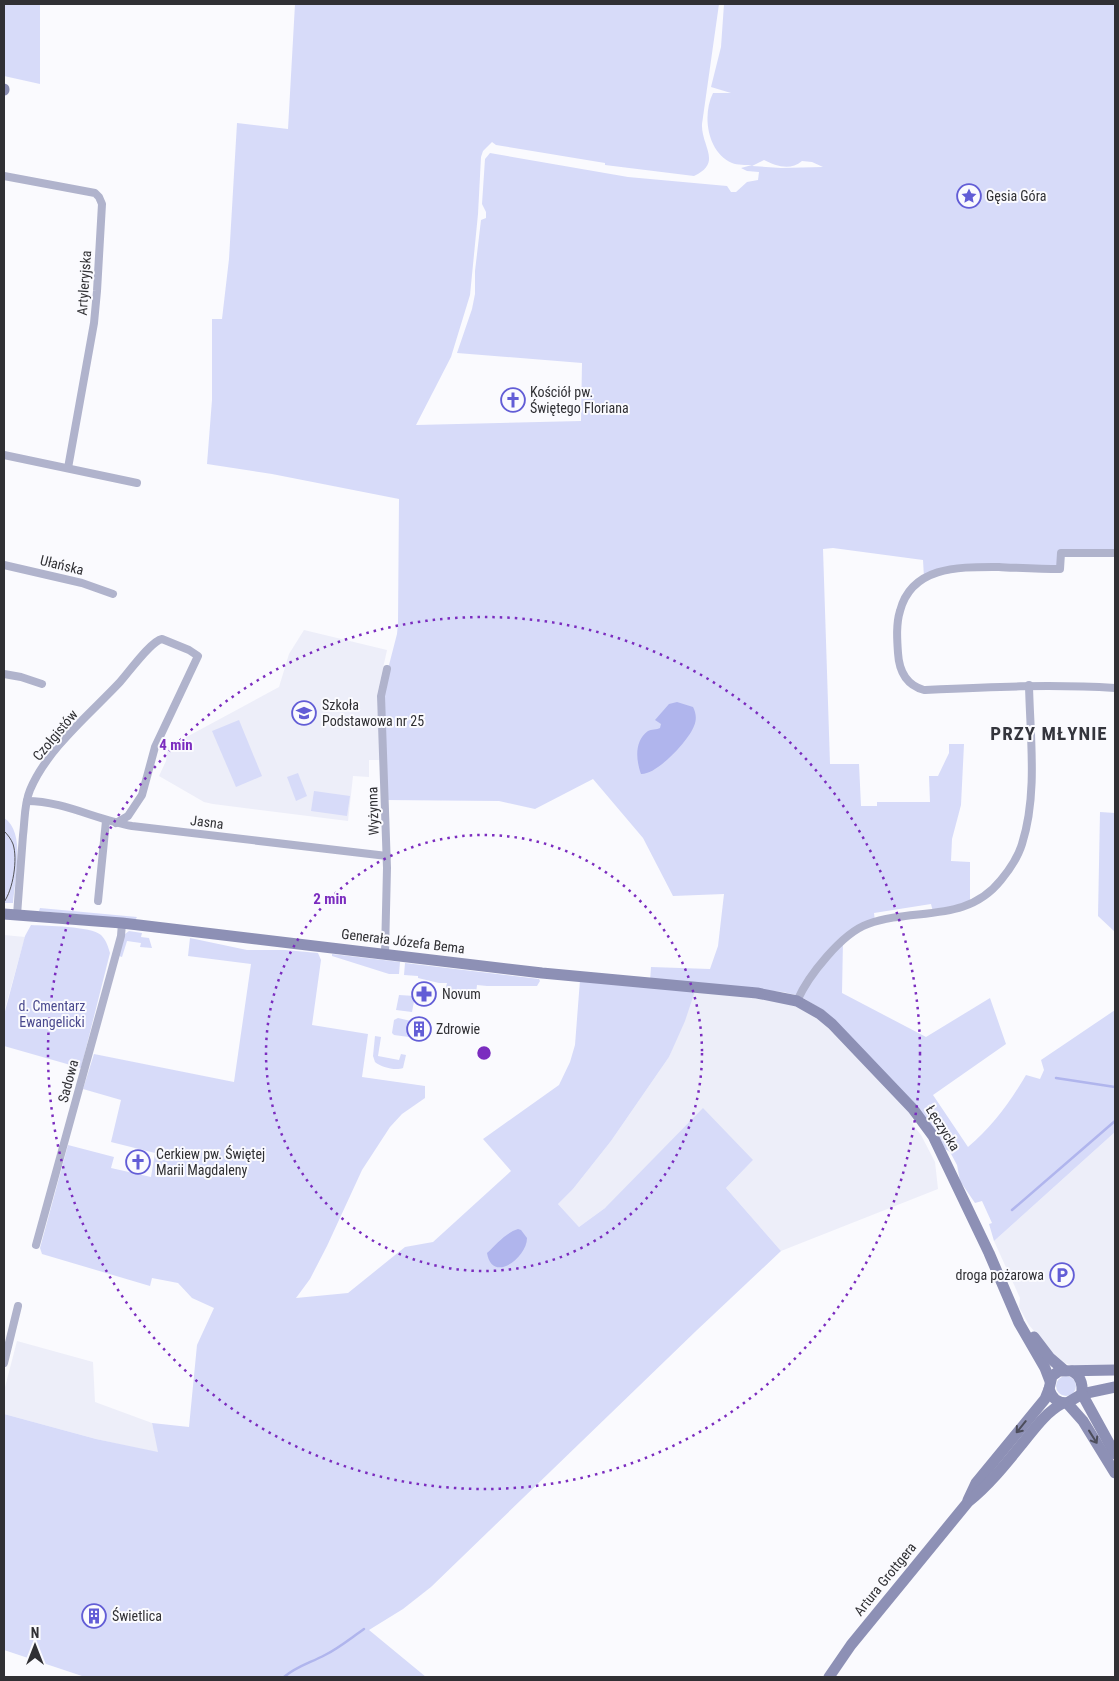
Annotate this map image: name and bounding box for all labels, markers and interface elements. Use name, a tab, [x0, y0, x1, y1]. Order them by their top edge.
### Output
place icon: Gęsia Góra	[956, 183, 982, 209]
place label: Gęsia Góra	[986, 188, 1046, 204]
street label: Artyleryjska	[74, 250, 94, 316]
place label: Kościół pw. Świętego Floriana	[530, 384, 629, 416]
church icon: Kościół pw. Świętego Floriana	[500, 387, 526, 413]
street label: Ułańska	[39, 552, 85, 578]
place label: Szkoła Podstawowa nr 25	[322, 697, 424, 729]
school or university icon: Szkoła Podstawowa nr 25	[291, 700, 317, 726]
street label: Czołgistów	[29, 706, 81, 764]
district label: PRZY MŁYNIE	[990, 722, 1108, 745]
text: 4 min	[159, 736, 193, 754]
street label: Wyżynna	[364, 786, 382, 836]
street label: Jasna	[189, 812, 225, 832]
text: 2 min	[313, 890, 347, 908]
street label: Generała Józefa Bema	[340, 925, 466, 957]
pharmacy icon: Novum	[411, 981, 437, 1007]
place label: Novum	[442, 986, 481, 1002]
park label: d. Cmentarz Ewangelicki	[19, 998, 85, 1030]
building icon: Zdrowie	[406, 1016, 432, 1042]
place label: Zdrowie	[436, 1021, 481, 1037]
centre of rings	[475, 1044, 493, 1062]
street label: Sadowa	[55, 1058, 81, 1104]
street label: Łęczycka	[923, 1102, 963, 1154]
place label: Cerkiew pw. Świętej Marii Magdaleny	[156, 1145, 265, 1178]
church icon: Cerkiew pw. Świętej Marii Magdaleny	[125, 1149, 151, 1175]
parking icon: droga pożarowa	[1049, 1262, 1075, 1288]
place label: droga pożarowa	[955, 1267, 1044, 1283]
one-way arrow	[1015, 1421, 1026, 1434]
one-way arrow	[1089, 1429, 1099, 1443]
street label: Artura Grottgera	[851, 1539, 919, 1619]
building icon: Świetlica	[81, 1603, 107, 1629]
place label: Świetlica	[112, 1607, 162, 1624]
north arrow	[10, 1621, 60, 1671]
text: N	[31, 1625, 39, 1641]

